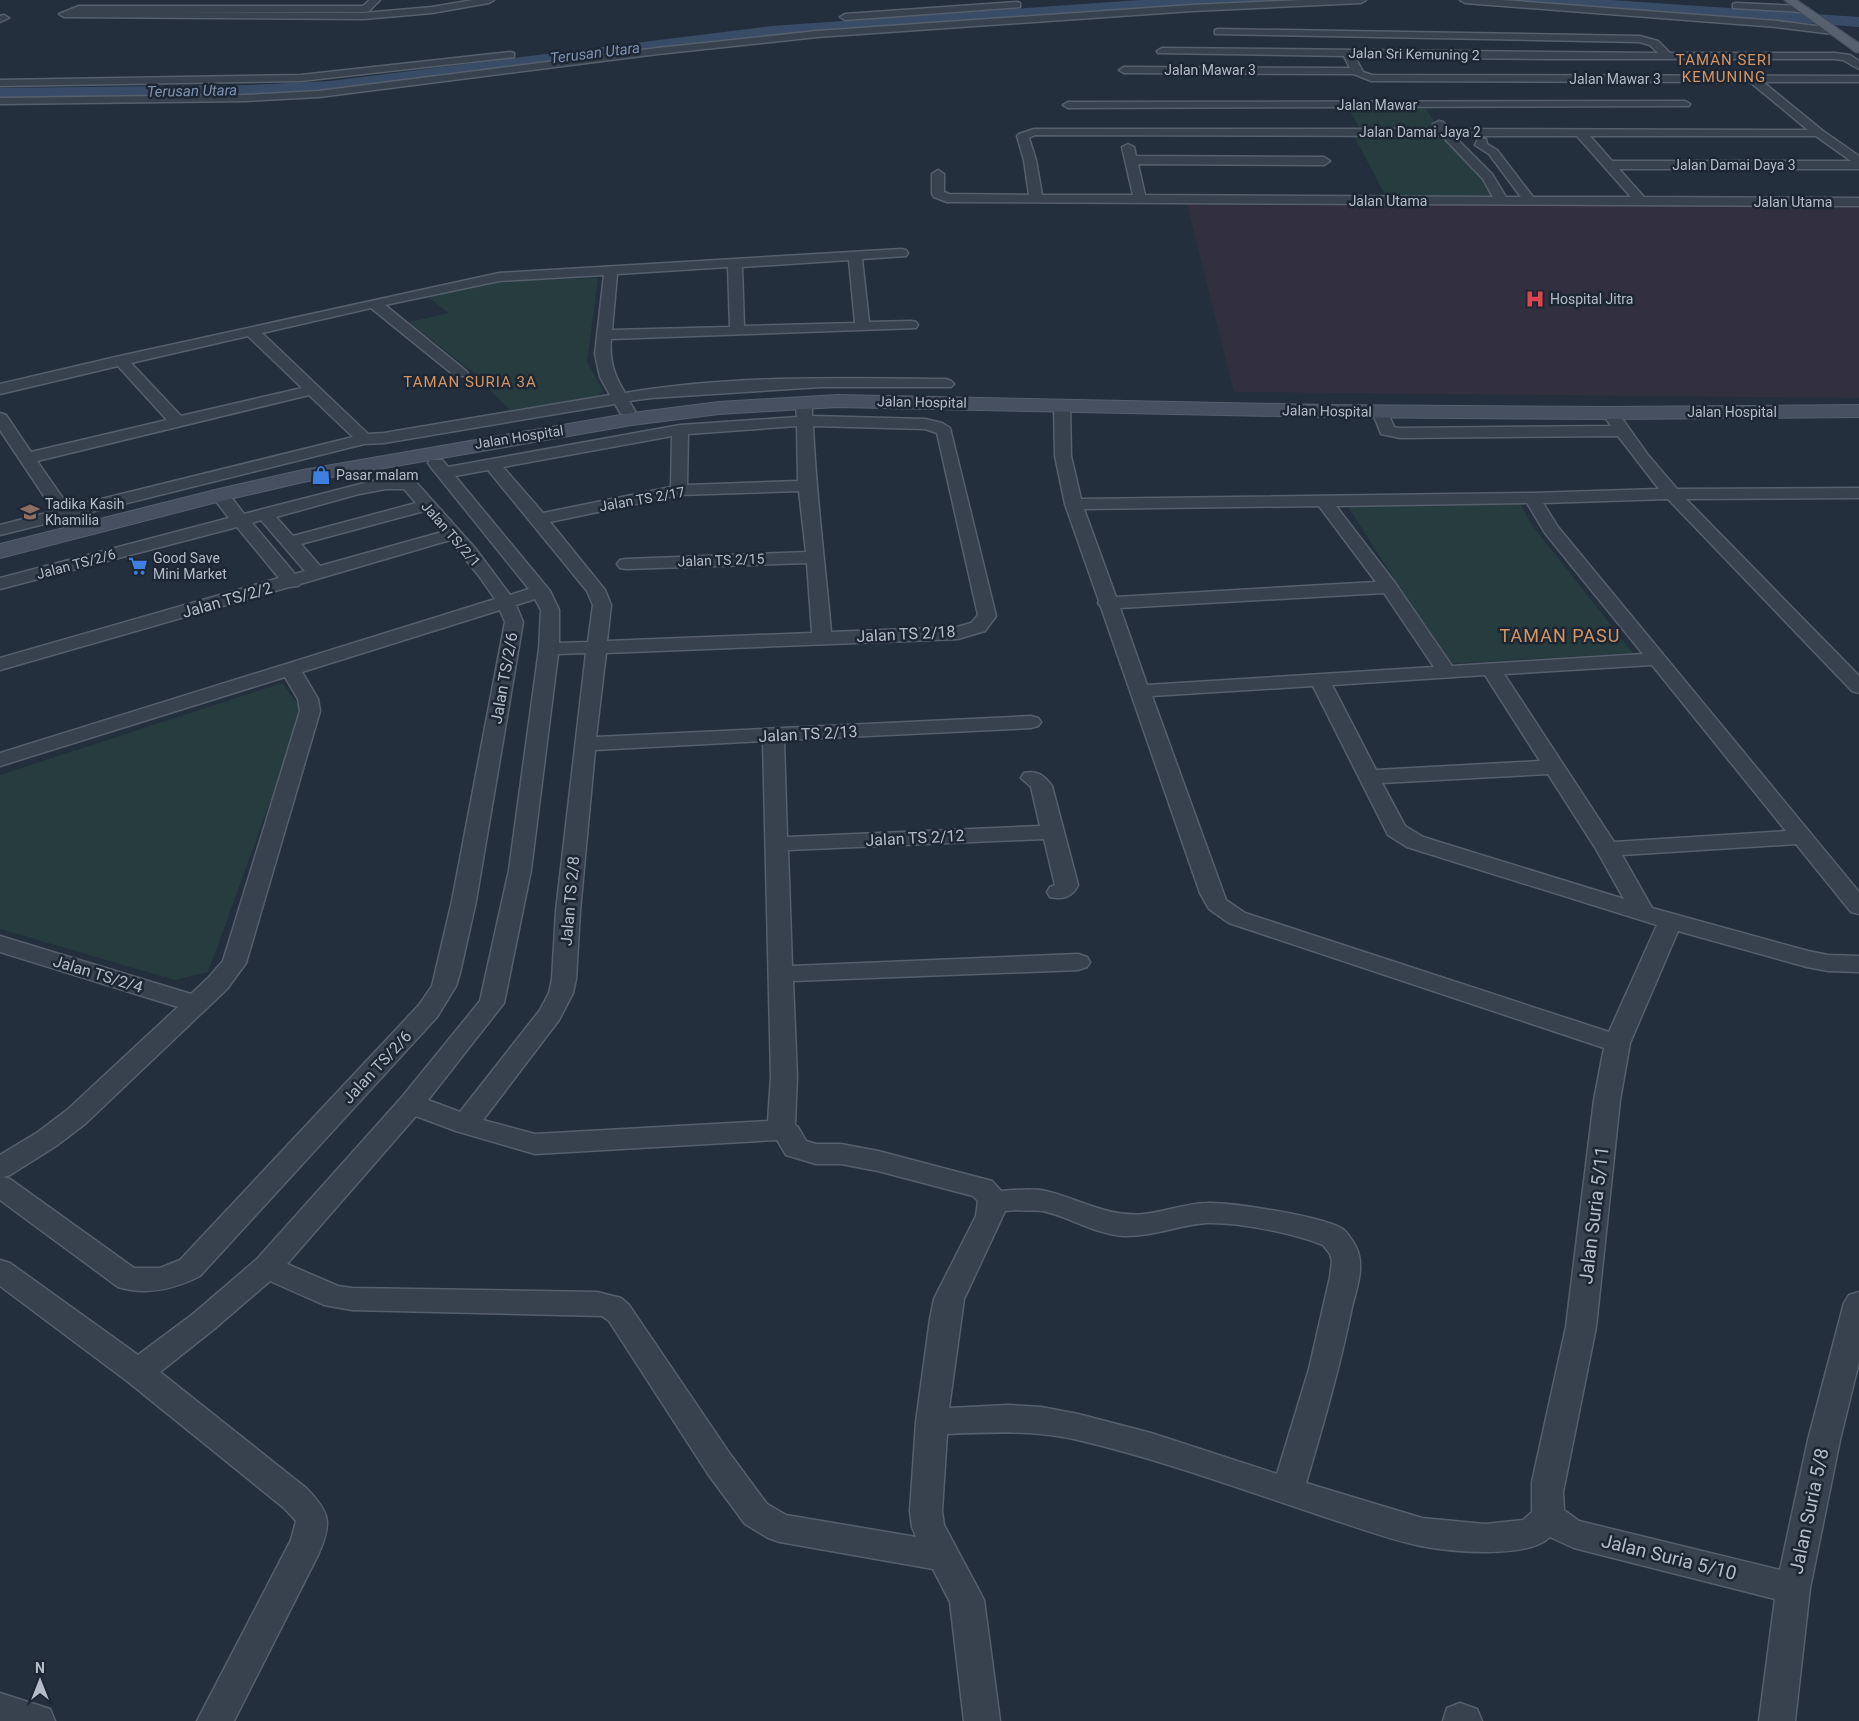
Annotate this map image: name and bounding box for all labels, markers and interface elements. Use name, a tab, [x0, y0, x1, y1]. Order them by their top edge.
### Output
water label: Terusan Utara	[549, 39, 641, 67]
street label: Jalan Sri Kemuning 2	[1348, 45, 1480, 63]
district label: TAMAN SERI KEMUNING	[1676, 51, 1772, 86]
street label: Jalan Mawar 3	[1164, 62, 1256, 78]
street label: Jalan Mawar 3	[1569, 71, 1661, 87]
water label: Terusan Utara	[147, 81, 237, 101]
street label: Jalan Mawar	[1337, 97, 1417, 113]
street label: Jalan Damai Jaya 2	[1359, 124, 1481, 140]
street label: Jalan Damai Daya 3	[1672, 157, 1796, 173]
street label: Jalan Utama	[1349, 193, 1427, 209]
street label: Jalan Utama	[1754, 194, 1832, 210]
hospital icon: Hospital Jitra	[1524, 288, 1546, 310]
place label: Hospital Jitra	[1550, 291, 1633, 307]
district label: TAMAN SURIA 3A	[403, 373, 537, 391]
street label: Jalan Hospital	[877, 393, 967, 411]
street label: Jalan Hospital	[1282, 402, 1372, 420]
street label: Jalan Hospital	[1687, 404, 1777, 420]
street label: Jalan Hospital	[473, 422, 565, 452]
shop icon: Pasar malam	[310, 464, 332, 486]
place label: Pasar malam	[336, 467, 419, 483]
street label: Jalan TS 2/17	[598, 484, 686, 514]
place label: Tadika Kasih Khamilia	[45, 496, 124, 528]
street label: Jalan TS/2/1	[418, 498, 484, 570]
school or university icon: Tadika Kasih Khamilia	[19, 501, 41, 523]
street label: Jalan TS/2/6	[35, 546, 117, 582]
place label: Good Save Mini Market	[153, 550, 227, 582]
street label: Jalan TS 2/15	[677, 550, 765, 570]
supermarket icon: Good Save Mini Market	[127, 555, 149, 577]
street label: Jalan TS/2/2	[180, 578, 274, 622]
street label: Jalan TS 2/18	[856, 622, 956, 646]
district label: TAMAN PASU	[1500, 625, 1620, 646]
street label: Jalan TS/2/6	[487, 631, 521, 725]
street label: Jalan TS 2/13	[758, 722, 858, 746]
street label: Jalan TS 2/12	[865, 826, 965, 850]
street label: Jalan TS 2/8	[557, 855, 583, 947]
street label: Jalan TS/2/4	[51, 951, 145, 997]
street label: Jalan TS/2/6	[338, 1027, 416, 1107]
street label: Jalan Suria 5/11	[1574, 1145, 1614, 1285]
street label: Jalan Suria 5/8	[1784, 1446, 1834, 1576]
street label: Jalan Suria 5/10	[1599, 1529, 1739, 1585]
north arrow	[15, 1656, 65, 1706]
text: N	[35, 1660, 45, 1676]

